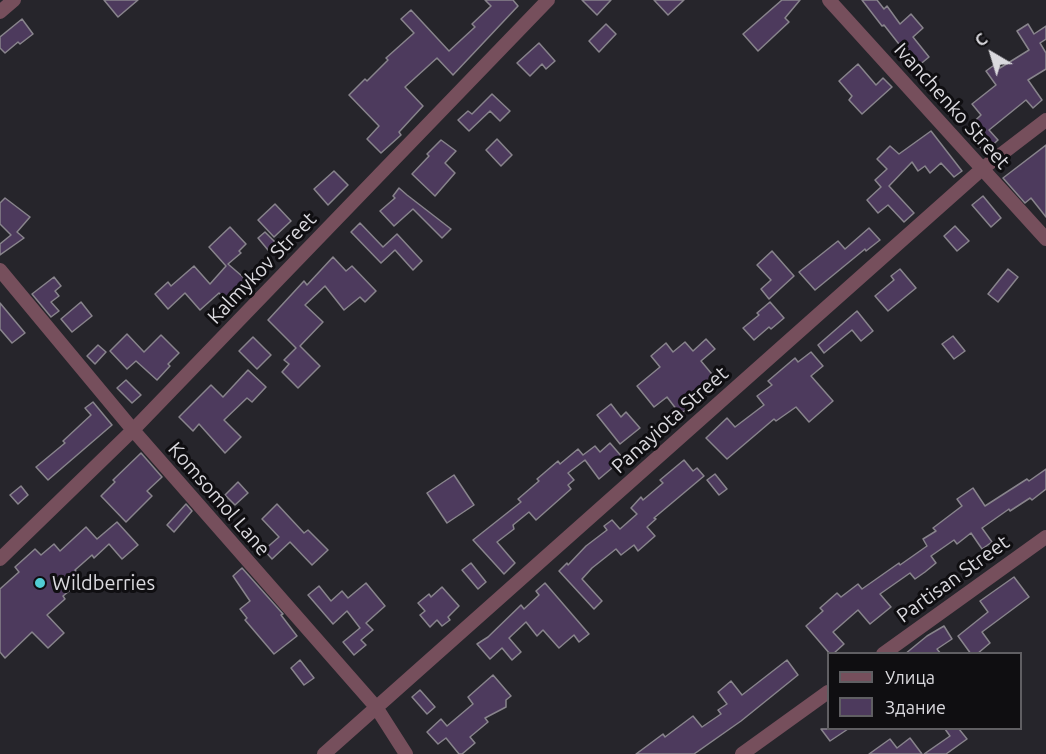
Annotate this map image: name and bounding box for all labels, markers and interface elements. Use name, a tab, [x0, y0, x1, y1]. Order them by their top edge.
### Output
north arrow	[962, 24, 1022, 84]
text: С	[971, 30, 990, 50]
street label: Ivanchenko Street	[889, 38, 1015, 174]
street label: Kalmykov Street	[203, 207, 321, 329]
street label: Panayiota Street	[607, 361, 733, 479]
street label: Komsomol Lane	[163, 437, 275, 561]
street label: Partisan Street	[892, 530, 1014, 628]
place label: Wildberries	[52, 571, 155, 595]
marker: Wildberries	[33, 576, 47, 590]
legend	[827, 652, 1022, 730]
text: Улица	[885, 667, 935, 687]
text: Здание	[885, 697, 946, 717]

